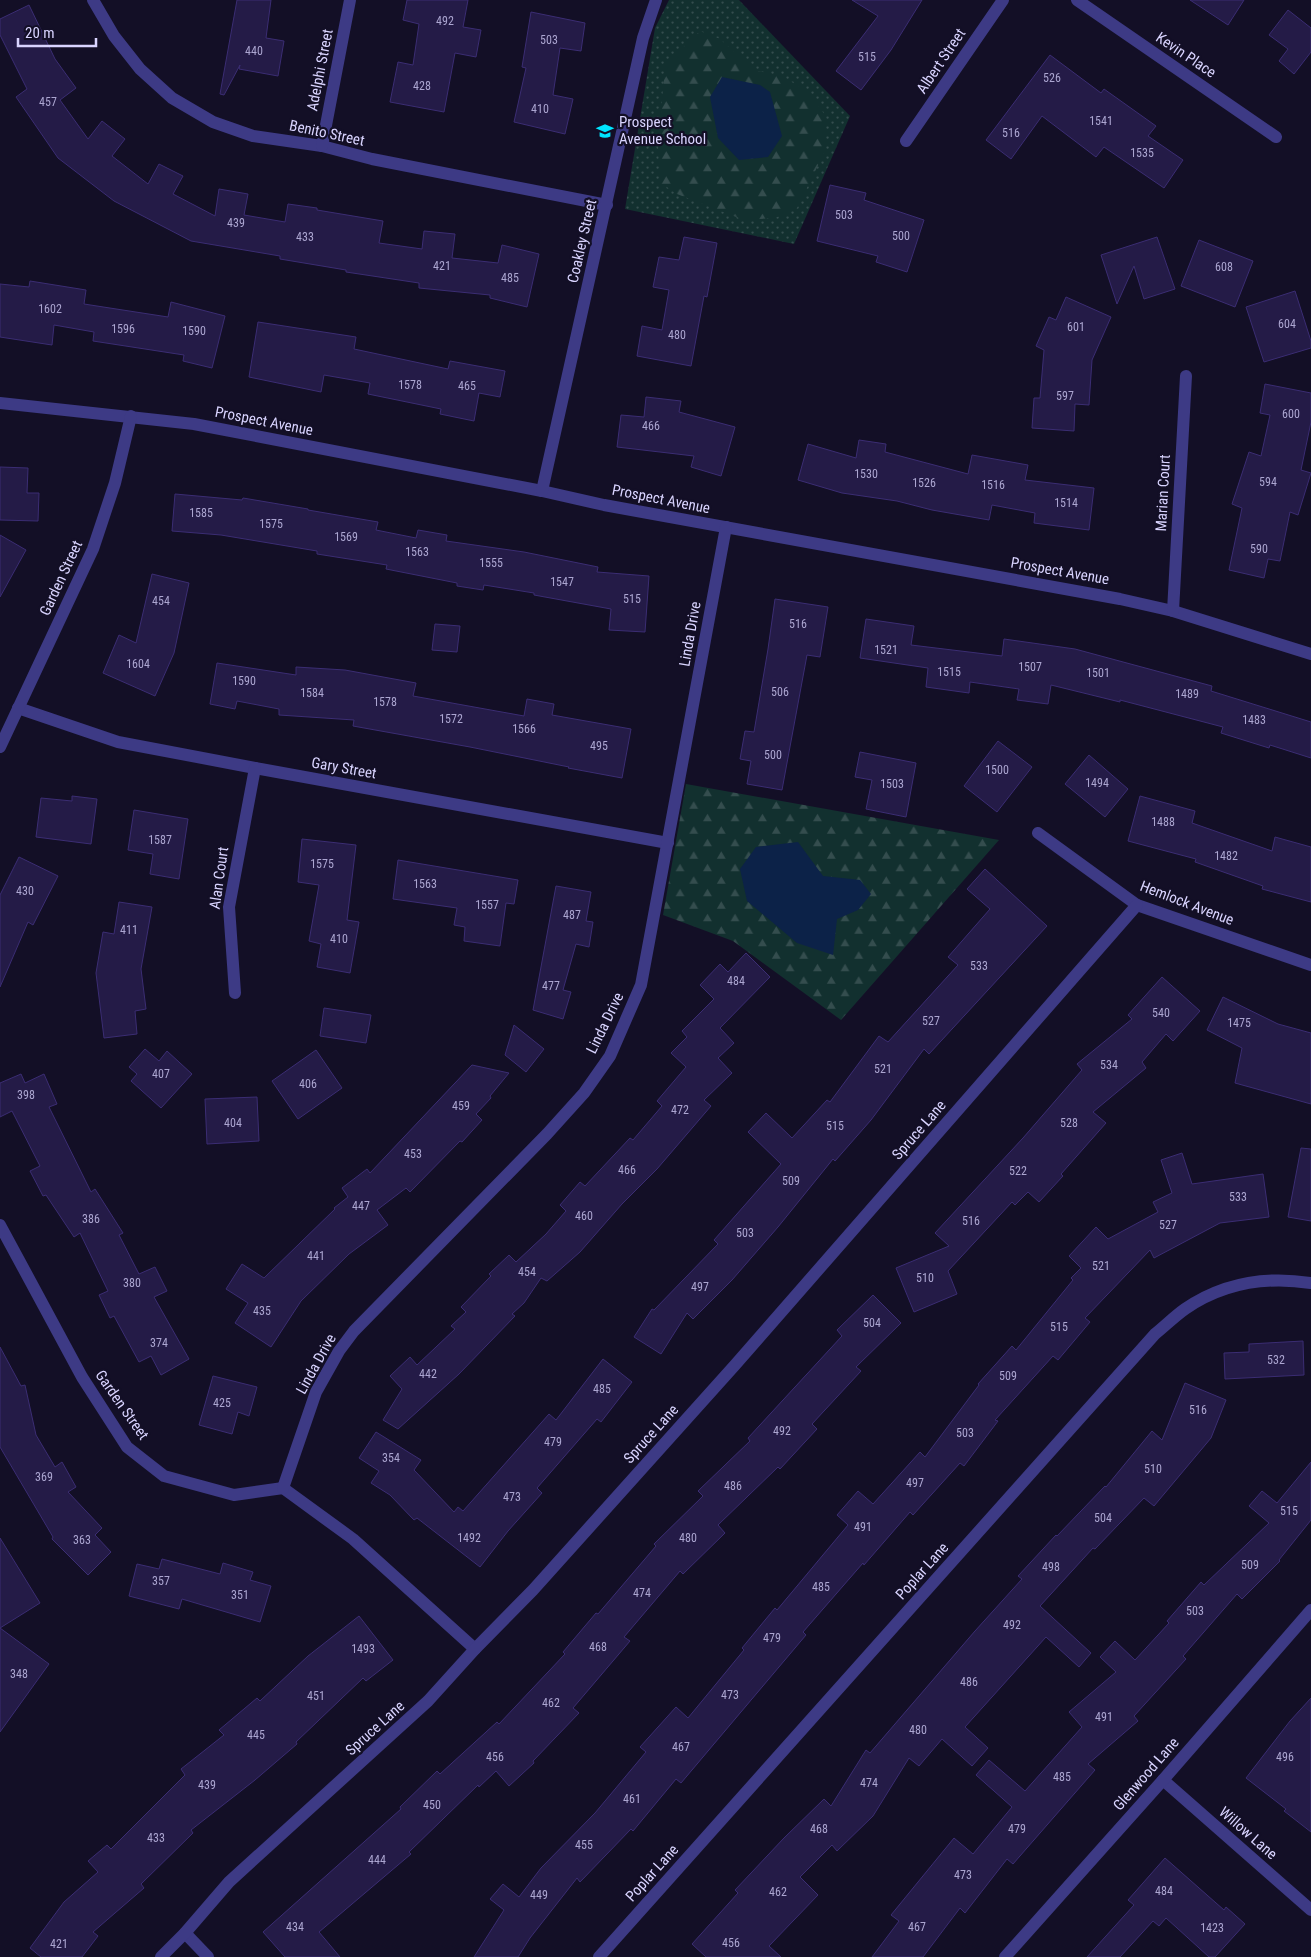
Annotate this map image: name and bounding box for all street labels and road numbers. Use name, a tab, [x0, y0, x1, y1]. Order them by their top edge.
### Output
street label: Albert Street	[913, 25, 969, 97]
street label: Adelphi Street	[303, 27, 337, 113]
street label: Kevin Place	[1153, 28, 1219, 82]
street label: Benito Street	[288, 116, 366, 150]
street label: Coakley Street	[564, 197, 600, 285]
street label: Prospect Avenue	[213, 403, 315, 439]
street label: Marian Court	[1152, 454, 1174, 532]
street label: Prospect Avenue	[610, 481, 712, 517]
street label: Garden Street	[36, 538, 86, 618]
street label: Prospect Avenue	[1009, 553, 1111, 589]
street label: Linda Drive	[675, 600, 705, 668]
street label: Gary Street	[310, 753, 378, 783]
street label: Alan Court	[206, 846, 232, 910]
street label: Hemlock Avenue	[1138, 877, 1236, 929]
street label: Linda Drive	[582, 989, 628, 1057]
street label: Spruce Lane	[888, 1097, 950, 1163]
street label: Linda Drive	[292, 1331, 340, 1397]
street label: Garden Street	[91, 1367, 153, 1443]
street label: Spruce Lane	[620, 1401, 682, 1467]
street label: Poplar Lane	[892, 1539, 952, 1603]
street label: Spruce Lane	[342, 1697, 408, 1759]
street label: Glenwood Lane	[1109, 1734, 1183, 1814]
street label: Willow Lane	[1215, 1803, 1281, 1863]
street label: Poplar Lane	[622, 1841, 682, 1905]

